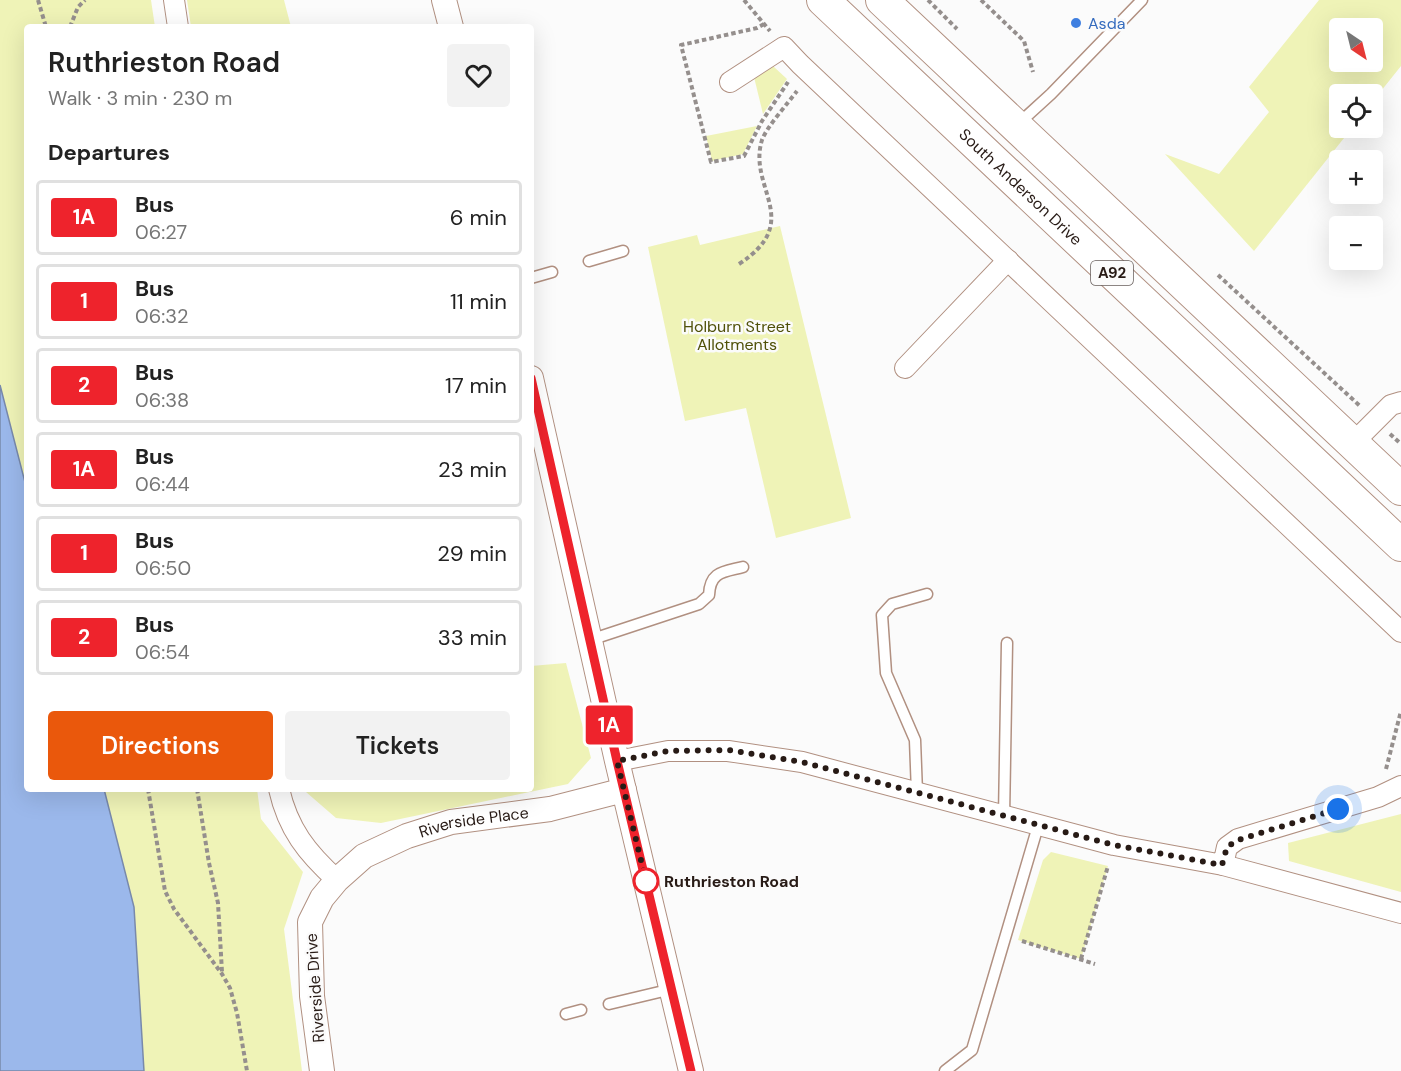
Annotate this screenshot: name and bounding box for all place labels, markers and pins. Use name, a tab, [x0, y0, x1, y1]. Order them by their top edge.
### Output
place label: Asda	[1088, 13, 1125, 34]
marker: Asda	[1069, 16, 1083, 30]
marker: Ruthrieston Road	[633, 868, 659, 894]
place label: Ruthrieston Road	[664, 871, 799, 892]

